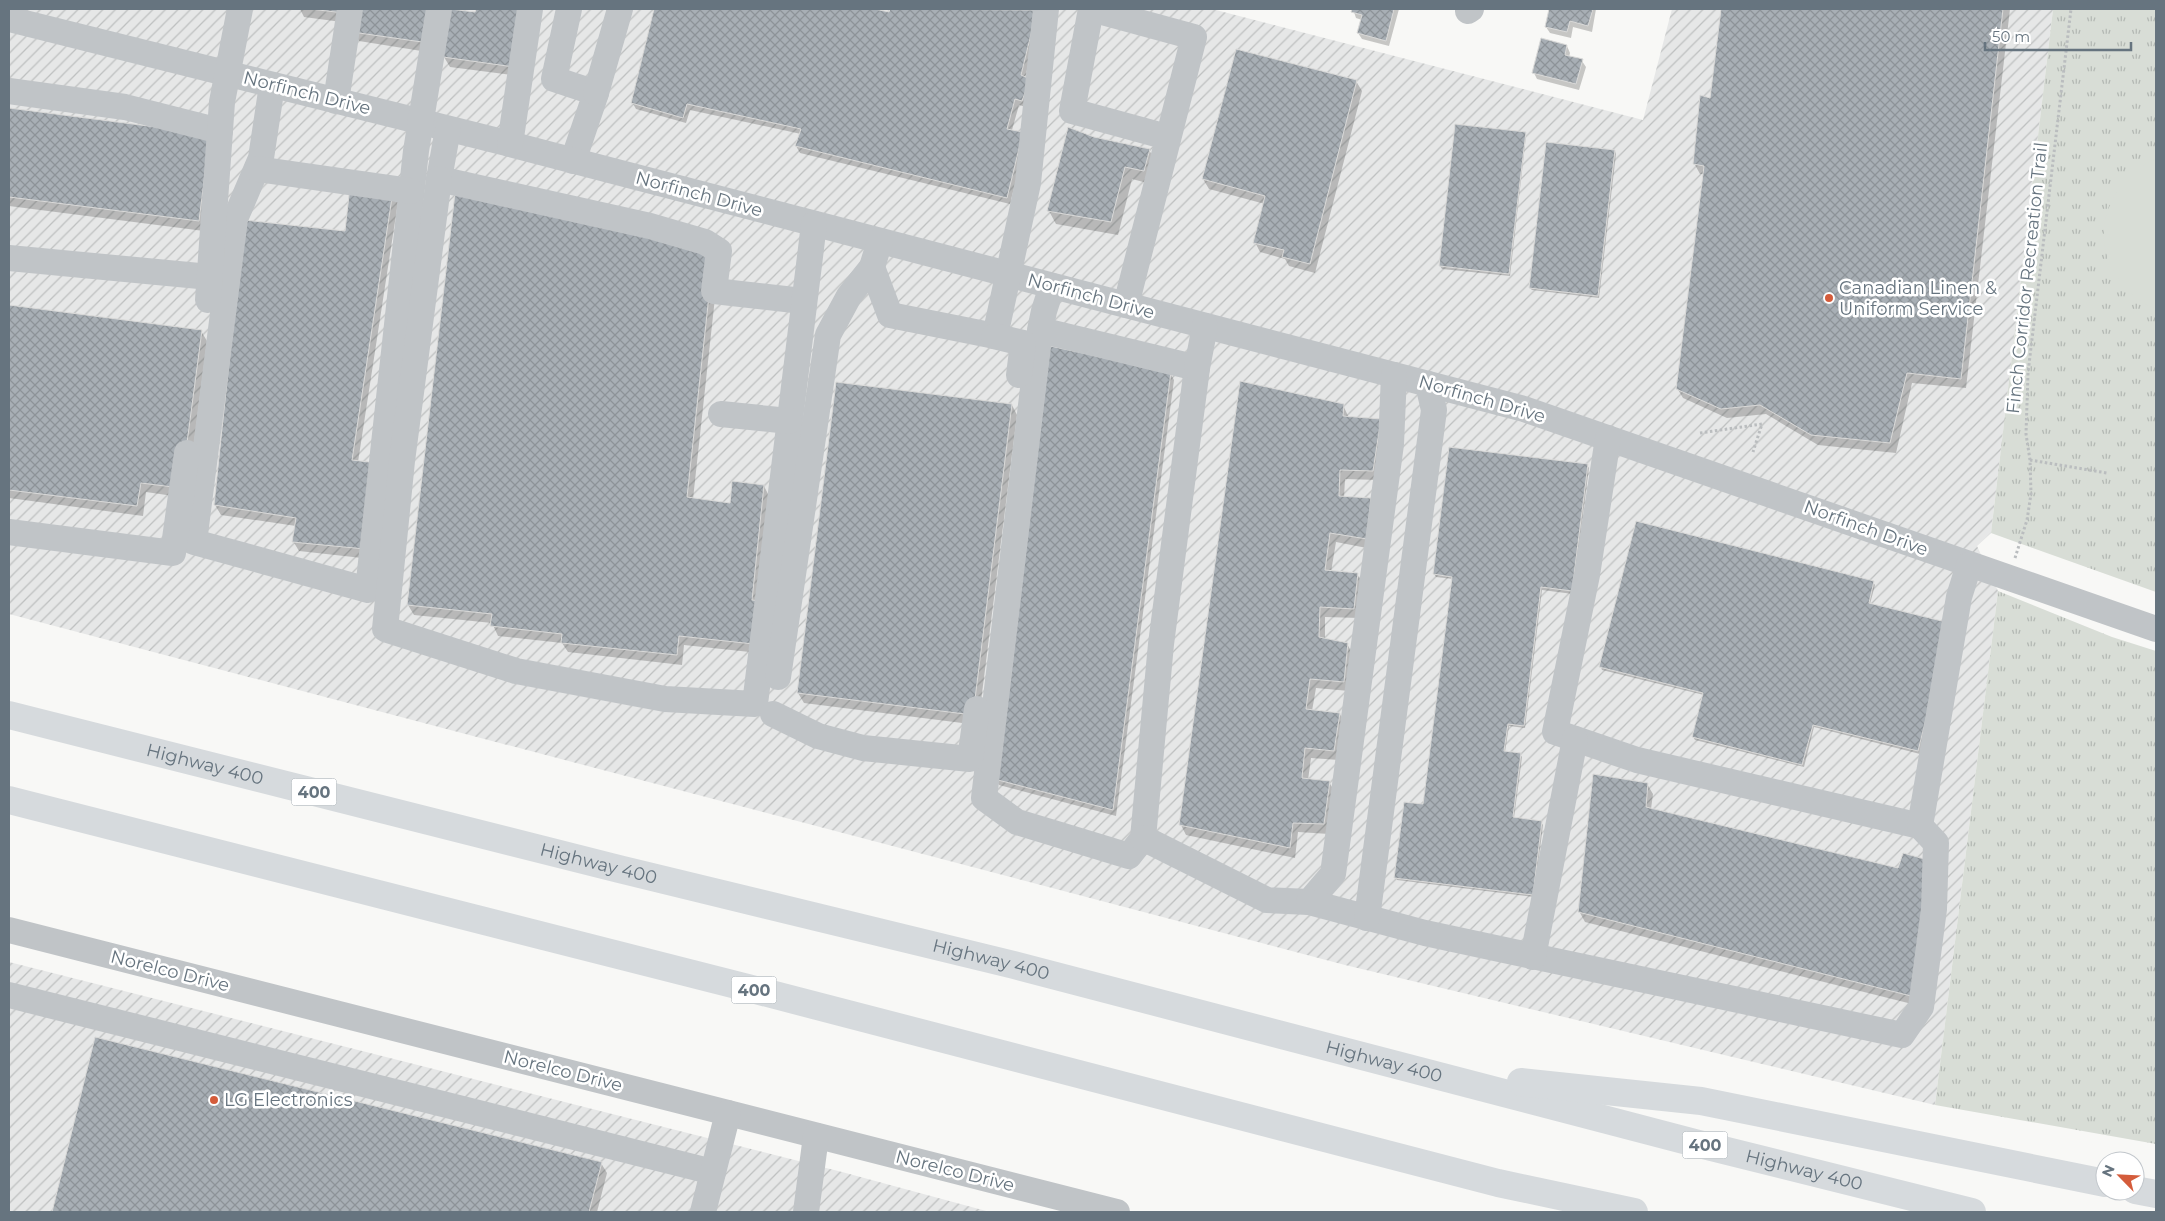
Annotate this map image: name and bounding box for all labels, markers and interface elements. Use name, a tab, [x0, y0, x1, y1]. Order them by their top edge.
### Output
scale bar	[1985, 20, 2131, 52]
text: 50 m	[1992, 27, 2030, 46]
street label: Norfinch Drive	[241, 67, 373, 119]
street label: Finch Corridor Recreation Trail	[2002, 141, 2052, 415]
street label: Norfinch Drive	[633, 166, 765, 222]
street label: Norfinch Drive	[1025, 268, 1157, 324]
place label: Canadian Linen & Uniform Service	[1839, 277, 1997, 320]
marker: Canadian Linen & Uniform Service	[1823, 292, 1835, 304]
street label: Norfinch Drive	[1416, 370, 1548, 428]
street label: Norfinch Drive	[1801, 495, 1931, 561]
street label: Highway 400	[144, 739, 266, 790]
road number: 400	[292, 779, 336, 806]
street label: Highway 400	[538, 838, 659, 889]
street label: Highway 400	[930, 935, 1052, 985]
street label: Norelco Drive	[108, 946, 232, 996]
road number: 400	[732, 976, 776, 1004]
street label: Highway 400	[1323, 1036, 1445, 1087]
street label: Norelco Drive	[501, 1046, 625, 1096]
place label: LG Electronics	[224, 1089, 353, 1111]
marker: LG Electronics	[208, 1094, 220, 1106]
road number: 400	[1682, 1132, 1728, 1158]
street label: Highway 400	[1743, 1145, 1865, 1195]
street label: Norelco Drive	[893, 1146, 1017, 1196]
north arrow	[2095, 1151, 2145, 1201]
text: N	[2098, 1162, 2119, 1180]

